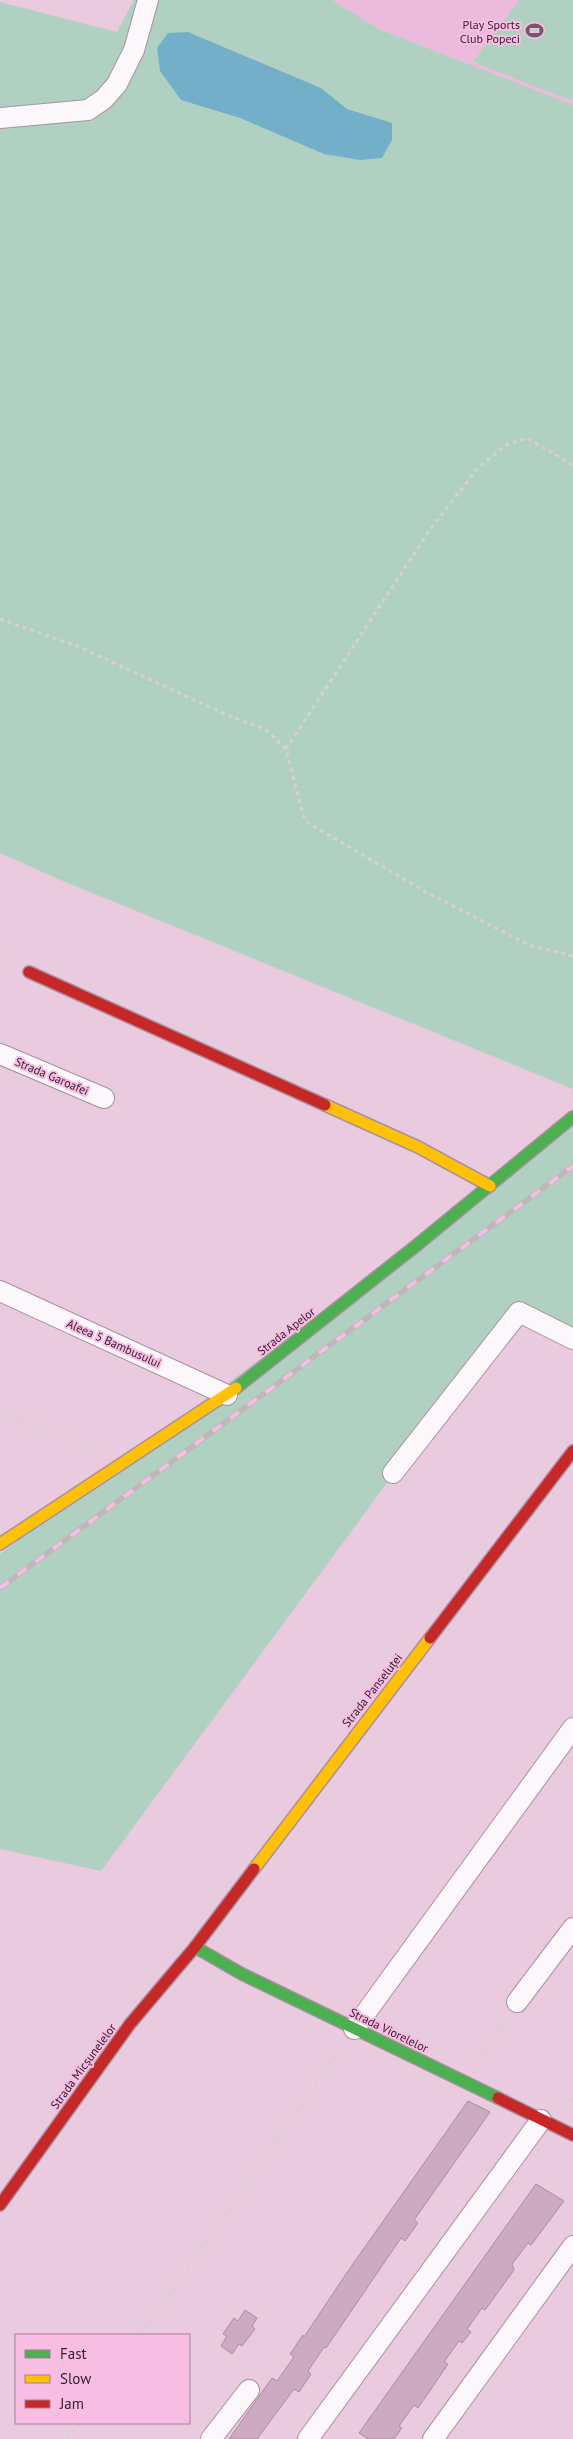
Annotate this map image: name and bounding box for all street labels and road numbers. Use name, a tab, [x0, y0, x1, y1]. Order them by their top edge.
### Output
street label: Strada Garoafei	[13, 1054, 91, 1098]
street label: Strada Apelor	[254, 1304, 318, 1358]
street label: Aleea 5 Bambusului	[64, 1315, 164, 1371]
street label: Strada Panseluței	[339, 1650, 405, 1730]
street label: Strada Viorelelor	[347, 2004, 431, 2056]
street label: Strada Micșunelelor	[47, 2020, 119, 2112]

